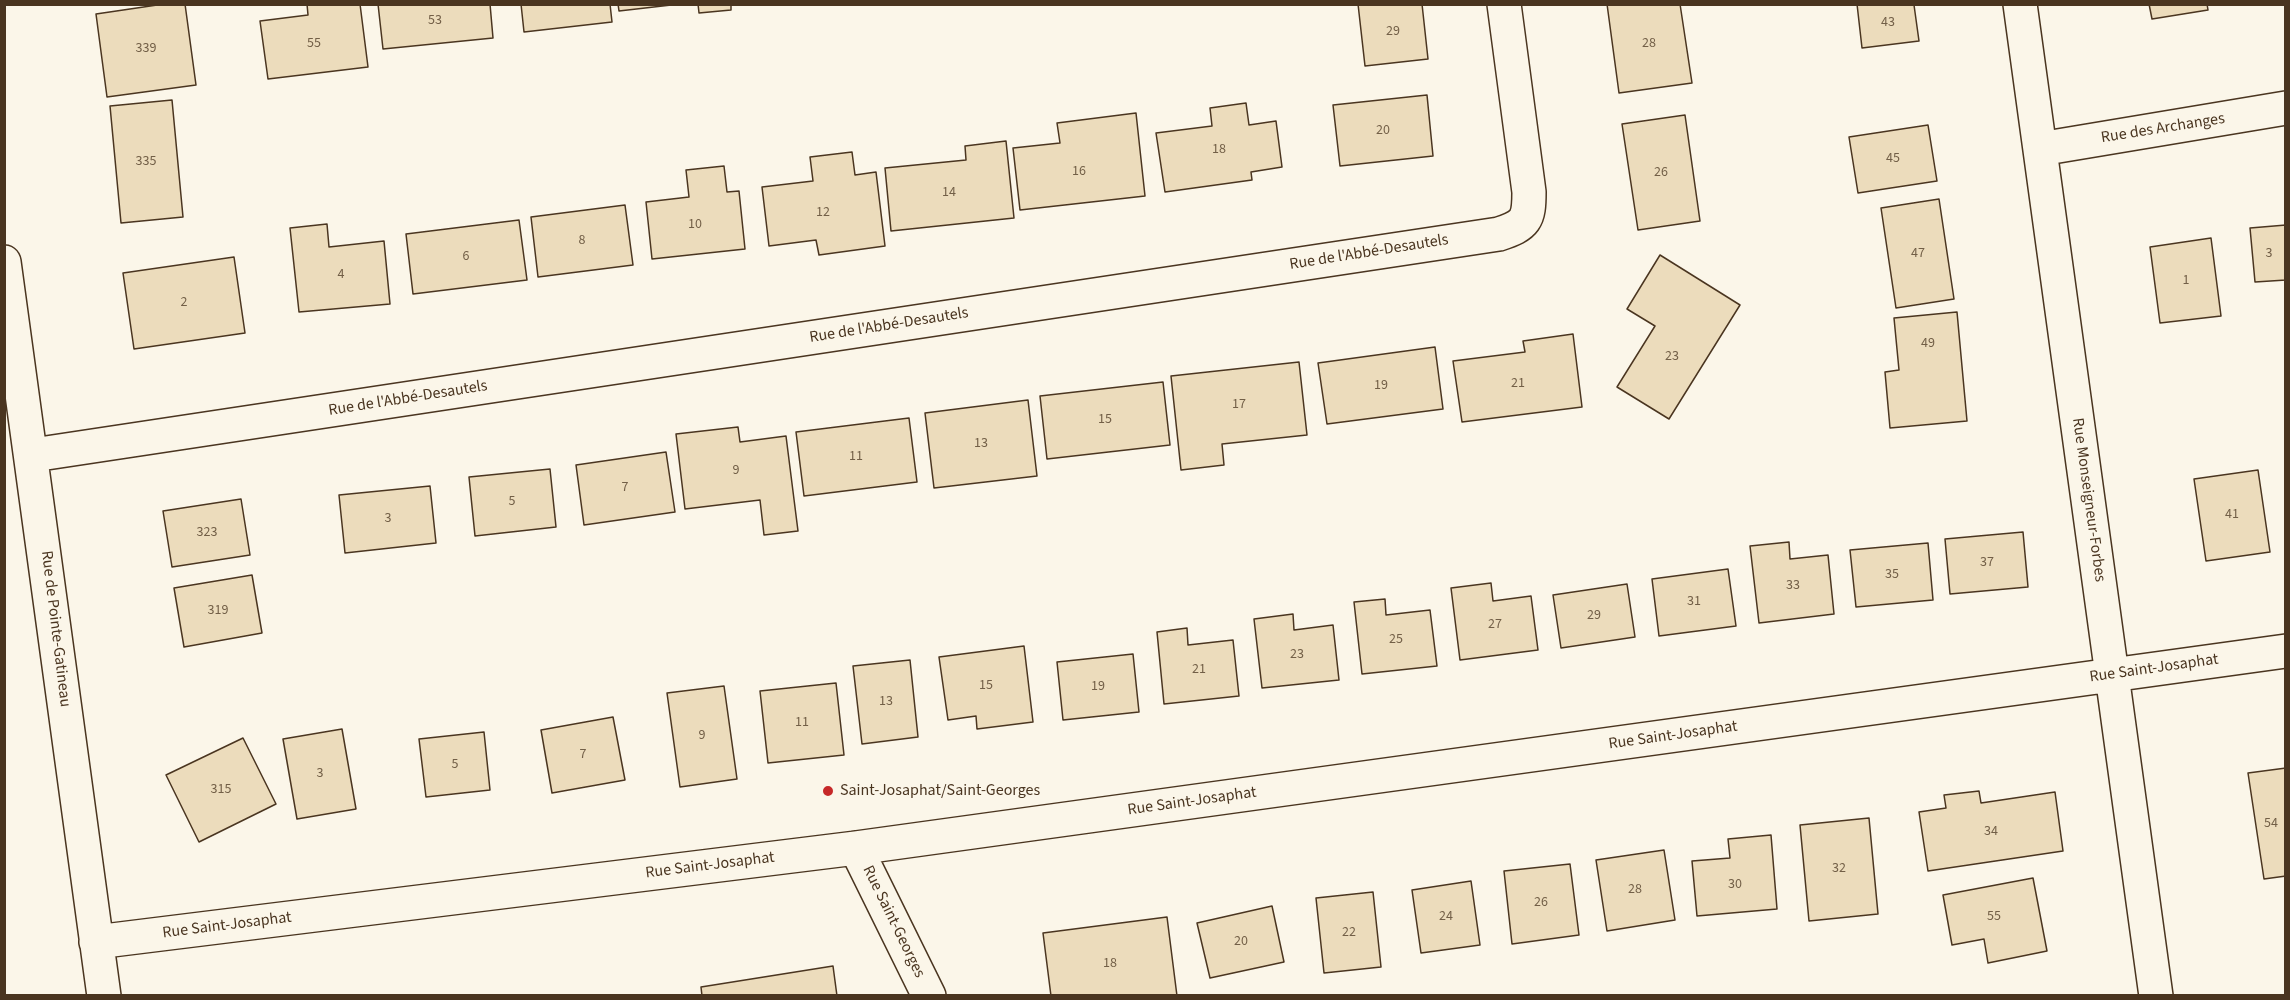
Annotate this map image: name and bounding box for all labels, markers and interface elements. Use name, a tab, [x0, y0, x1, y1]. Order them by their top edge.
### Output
house number: 53	[428, 13, 442, 29]
house number: 43	[1881, 15, 1895, 31]
house number: 29	[1386, 24, 1400, 40]
house number: 55	[307, 36, 321, 52]
house number: 28	[1642, 36, 1656, 52]
house number: 339	[136, 41, 156, 57]
street label: Rue des Archanges	[2100, 110, 2226, 148]
house number: 20	[1376, 123, 1390, 139]
house number: 18	[1212, 142, 1226, 158]
house number: 45	[1886, 151, 1900, 167]
house number: 335	[136, 154, 156, 170]
house number: 16	[1072, 164, 1086, 180]
house number: 26	[1654, 165, 1668, 181]
house number: 14	[942, 185, 956, 201]
house number: 12	[816, 205, 830, 221]
house number: 10	[688, 217, 702, 233]
street label: Rue de l'Abbé-Desautels	[1288, 231, 1450, 275]
house number: 8	[579, 233, 585, 249]
house number: 47	[1911, 246, 1925, 262]
house number: 3	[2266, 246, 2272, 262]
house number: 6	[463, 249, 469, 265]
house number: 4	[338, 267, 344, 283]
house number: 1	[2183, 273, 2189, 289]
house number: 2	[181, 295, 187, 311]
street label: Rue de l'Abbé-Desautels	[808, 304, 970, 348]
house number: 49	[1921, 336, 1935, 352]
house number: 23	[1665, 349, 1679, 365]
house number: 21	[1511, 376, 1525, 392]
street label: Rue de l'Abbé-Desautels	[327, 377, 489, 421]
house number: 19	[1374, 378, 1388, 394]
house number: 17	[1232, 397, 1246, 413]
house number: 15	[1098, 412, 1112, 428]
street label: Rue Monseigneur-Forbes	[2067, 417, 2109, 583]
house number: 13	[974, 436, 988, 452]
house number: 11	[849, 449, 863, 465]
house number: 9	[733, 463, 739, 479]
house number: 7	[622, 480, 628, 496]
house number: 5	[509, 494, 515, 510]
house number: 41	[2225, 507, 2239, 523]
house number: 3	[385, 511, 391, 527]
house number: 323	[197, 525, 217, 541]
street label: Rue de Pointe-Gatineau	[36, 550, 74, 708]
house number: 37	[1980, 555, 1994, 571]
house number: 35	[1885, 567, 1899, 583]
house number: 33	[1786, 578, 1800, 594]
house number: 31	[1687, 594, 1701, 610]
house number: 319	[208, 603, 228, 619]
house number: 29	[1587, 608, 1601, 624]
house number: 27	[1488, 617, 1502, 633]
house number: 25	[1389, 632, 1403, 648]
house number: 23	[1290, 647, 1304, 663]
street label: Rue Saint-Josaphat	[2088, 650, 2220, 688]
house number: 21	[1192, 662, 1206, 678]
house number: 15	[979, 678, 993, 694]
house number: 19	[1091, 679, 1105, 695]
house number: 13	[879, 694, 893, 710]
house number: 11	[795, 715, 809, 731]
street label: Rue Saint-Josaphat	[1607, 717, 1739, 755]
house number: 9	[699, 728, 705, 744]
house number: 7	[580, 747, 586, 763]
house number: 5	[452, 757, 458, 773]
house number: 3	[317, 766, 323, 782]
place label: Saint-Josaphat/Saint-Georges	[840, 781, 1040, 801]
house number: 315	[211, 782, 231, 798]
street label: Rue Saint-Josaphat	[1126, 783, 1258, 821]
marker: Saint-Josaphat/Saint-Georges	[821, 784, 835, 798]
house number: 54	[2264, 816, 2278, 832]
house number: 34	[1984, 824, 1998, 840]
street label: Rue Saint-Josaphat	[644, 849, 776, 883]
house number: 32	[1832, 861, 1846, 877]
street label: Rue Saint-Georges	[858, 863, 928, 981]
house number: 30	[1728, 877, 1742, 893]
house number: 28	[1628, 882, 1642, 898]
house number: 26	[1534, 895, 1548, 911]
street label: Rue Saint-Josaphat	[161, 909, 293, 943]
house number: 24	[1439, 909, 1453, 925]
house number: 55	[1987, 909, 2001, 925]
house number: 22	[1342, 925, 1356, 941]
house number: 20	[1234, 934, 1248, 950]
house number: 18	[1103, 956, 1117, 972]

